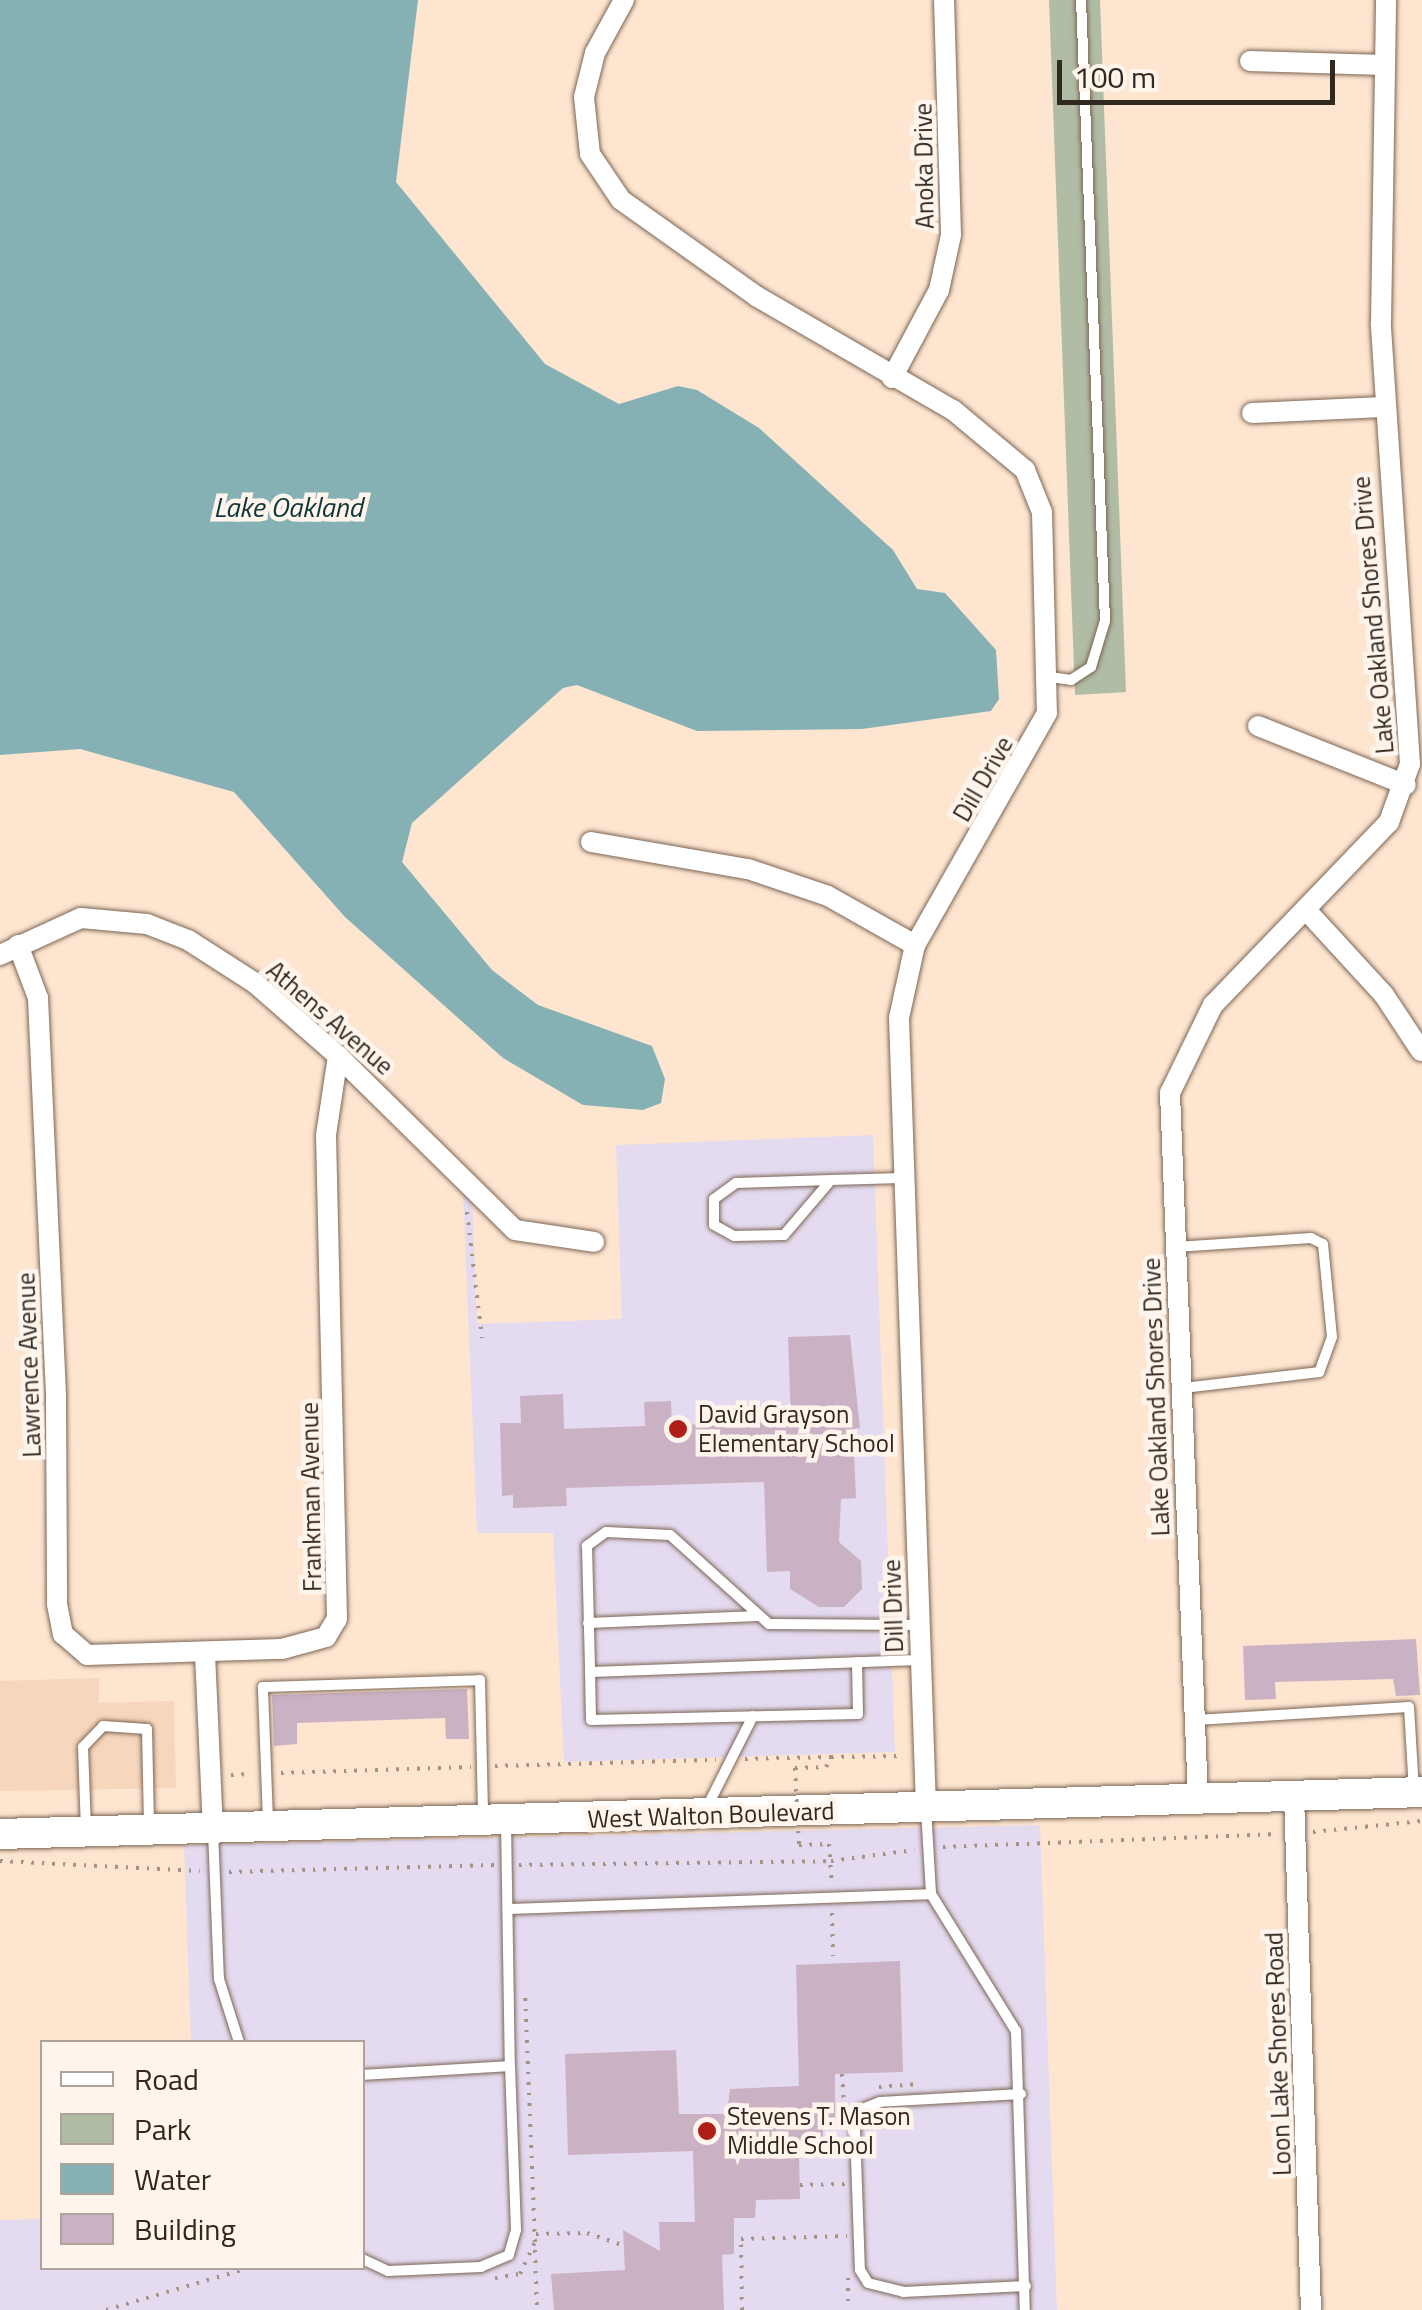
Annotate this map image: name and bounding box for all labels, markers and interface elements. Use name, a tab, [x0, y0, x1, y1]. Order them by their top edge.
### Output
scale bar	[1062, 40, 1340, 102]
text: 100 m	[1074, 54, 1156, 100]
street label: Anoka Drive	[908, 103, 940, 229]
street label: Lake Oakland Shores Drive	[1346, 475, 1400, 755]
water label: Lake Oakland	[213, 490, 363, 524]
street label: Dill Drive	[947, 731, 1019, 827]
street label: Athens Avenue	[260, 955, 400, 1081]
street label: Lake Oakland Shores Drive	[1136, 1257, 1176, 1537]
street label: Lawrence Avenue	[11, 1272, 47, 1458]
place label: David Grayson Elementary School	[698, 1400, 895, 1459]
street label: Frankman Avenue	[294, 1402, 328, 1592]
marker: David Grayson Elementary School	[667, 1418, 689, 1440]
street label: Dill Drive	[876, 1559, 910, 1653]
street label: West Walton Boulevard	[587, 1796, 835, 1834]
street label: Loon Lake Shores Road	[1259, 1932, 1297, 2176]
legend	[40, 2040, 365, 2270]
text: Road	[134, 2056, 199, 2102]
place label: Stevens T. Mason Middle School	[727, 2102, 911, 2161]
text: Park	[134, 2106, 191, 2152]
marker: Stevens T. Mason Middle School	[696, 2120, 718, 2142]
text: Water	[134, 2156, 211, 2202]
text: Building	[134, 2206, 236, 2252]

